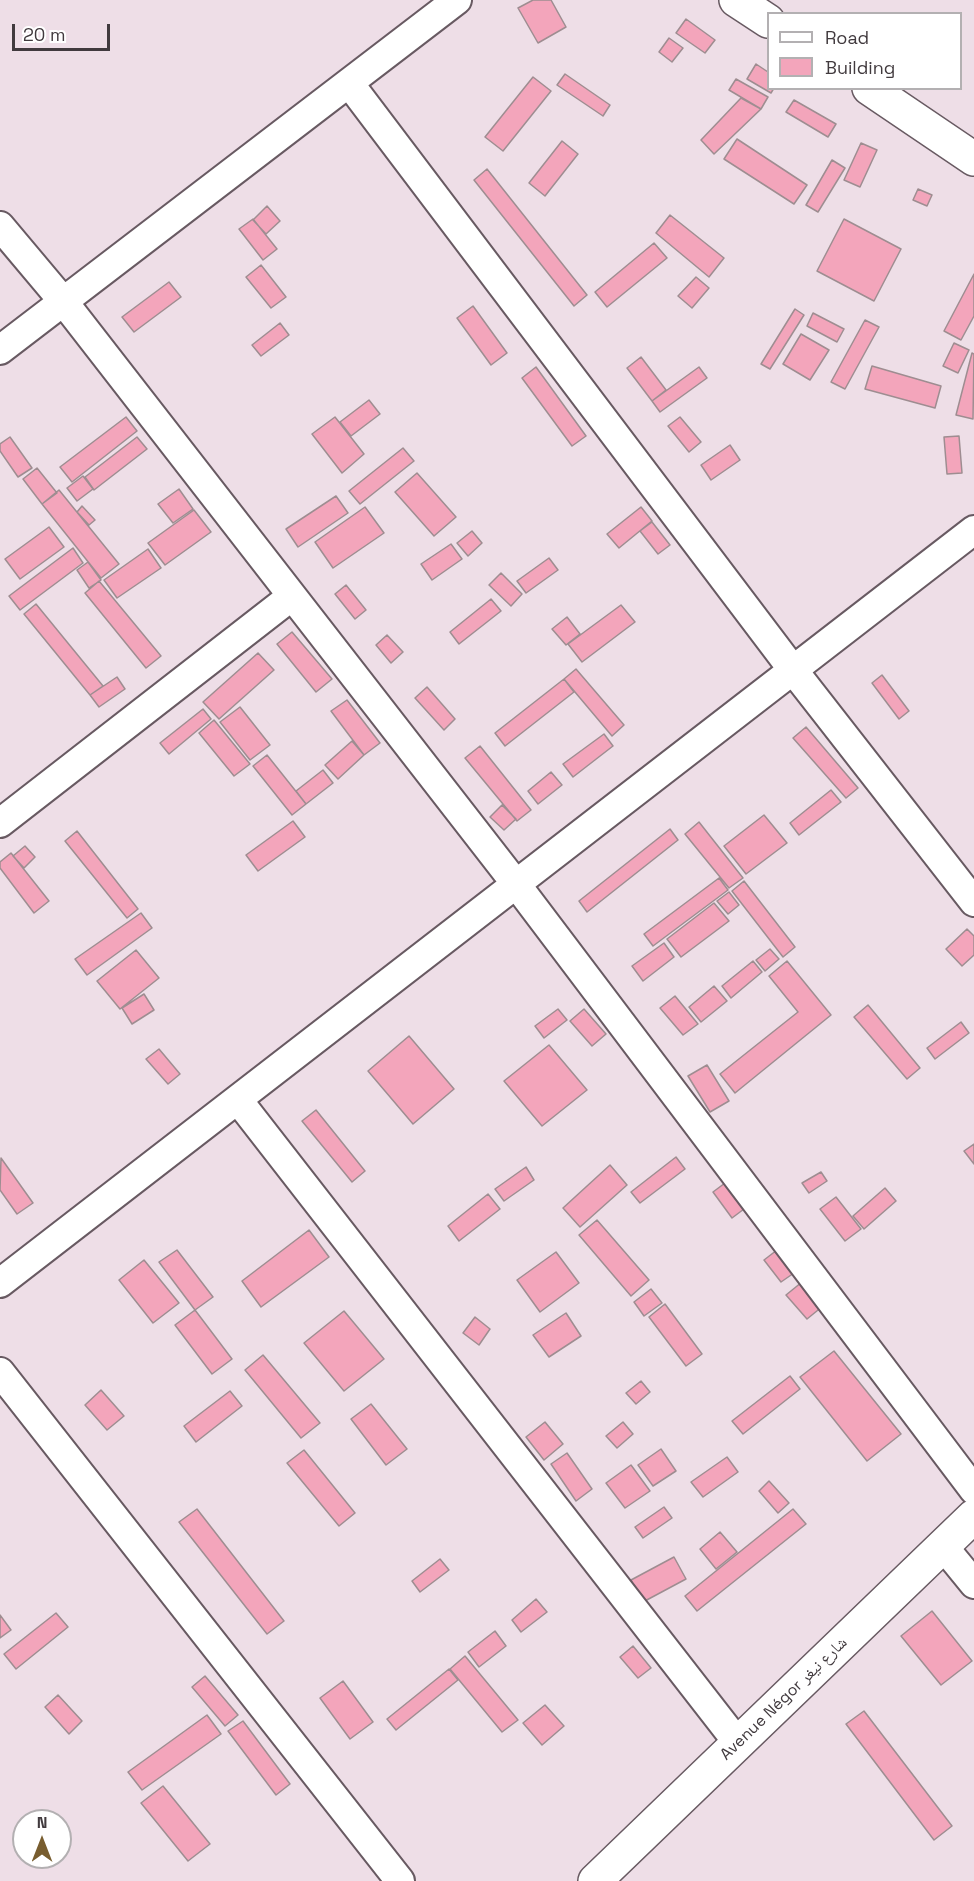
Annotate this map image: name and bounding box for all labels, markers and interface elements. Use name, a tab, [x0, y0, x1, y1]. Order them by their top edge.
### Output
scale bar	[15, 12, 112, 50]
legend	[767, 12, 962, 90]
text: 20 m	[23, 23, 66, 46]
text: Road	[825, 26, 869, 49]
text: Building	[825, 56, 895, 79]
street label: Avenue Négor شارع نيغر	[717, 1633, 851, 1765]
north arrow	[12, 1809, 72, 1869]
text: N	[37, 1812, 47, 1833]

